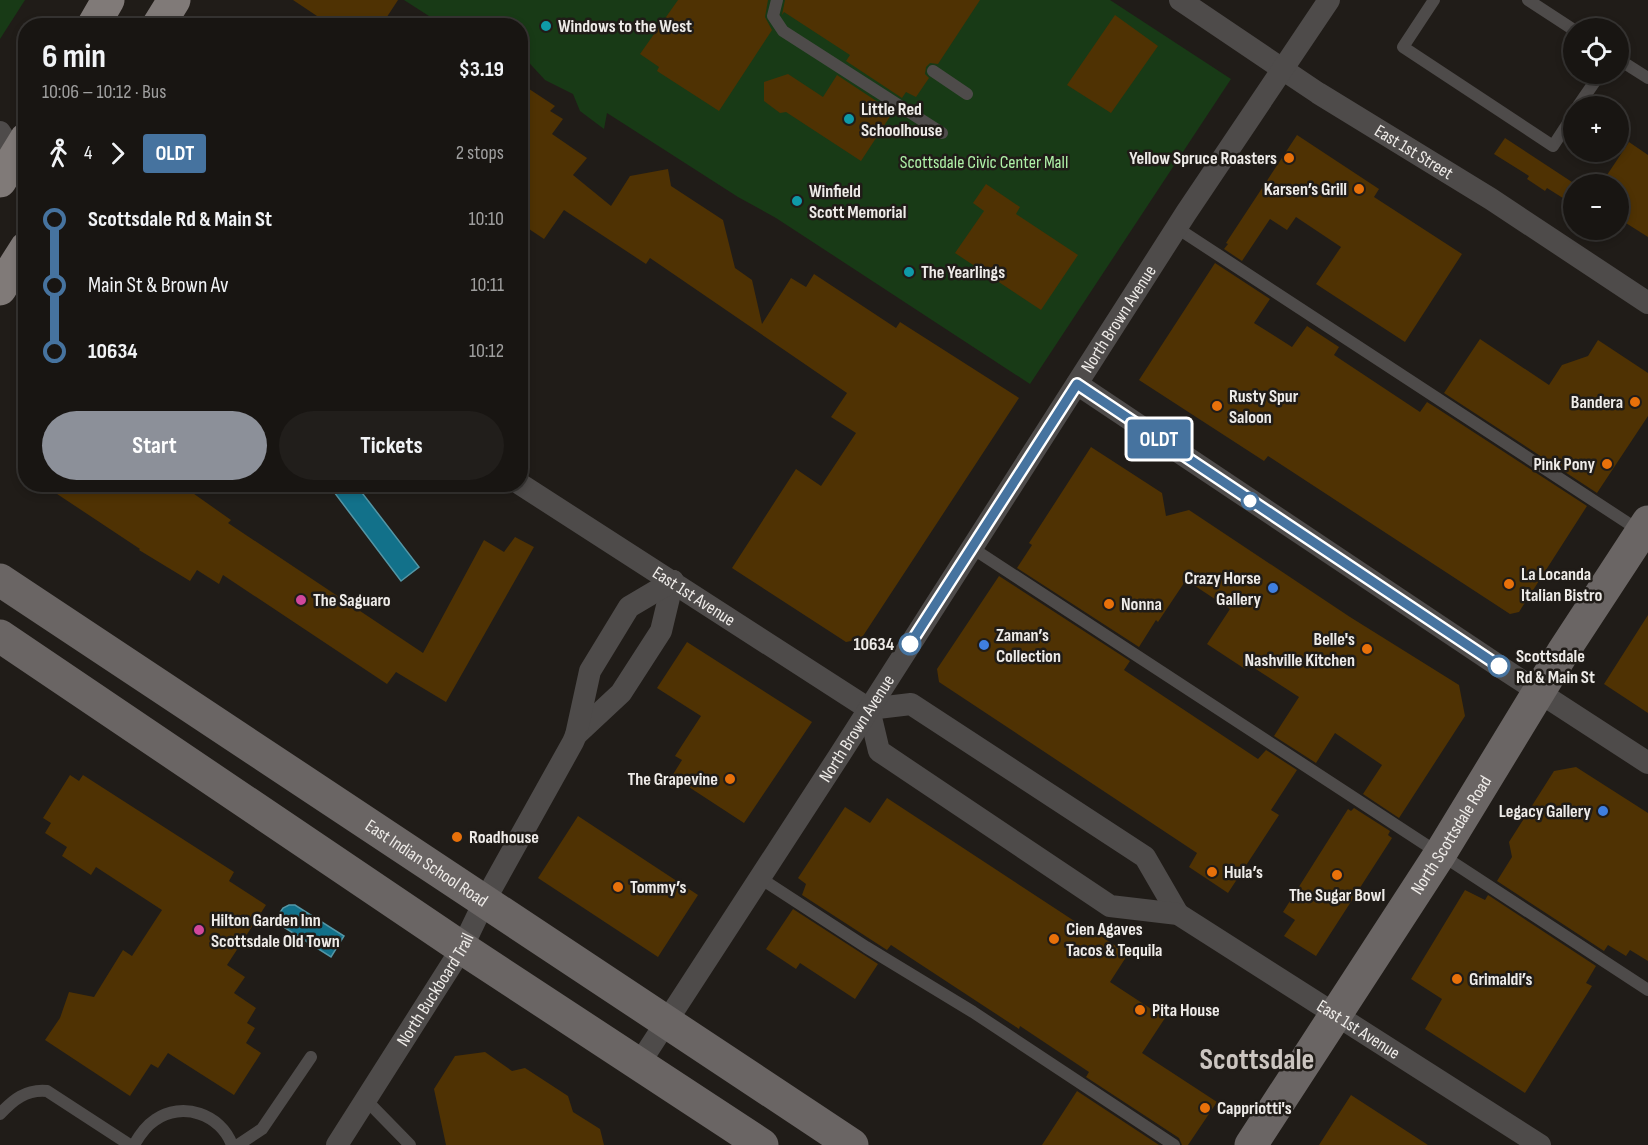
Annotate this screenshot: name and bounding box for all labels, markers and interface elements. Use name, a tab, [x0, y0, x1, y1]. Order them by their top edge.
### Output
place label: Windows to the West	[558, 16, 692, 37]
map controls	[1563, 18, 1629, 240]
button: locate	[1563, 18, 1629, 84]
marker: Windows to the West	[539, 19, 553, 33]
text: 6 min	[42, 37, 106, 77]
text: $3.19	[459, 56, 504, 83]
text: 10:06 – 10:12 · Bus	[42, 80, 166, 104]
button: +	[1563, 96, 1629, 162]
place label: Little Red Schoolhouse	[861, 99, 942, 141]
marker: Little Red Schoolhouse	[842, 112, 856, 126]
street label: East 1st Street	[1371, 120, 1457, 184]
icon: walk	[42, 137, 75, 170]
icon: forward	[101, 137, 134, 170]
text: 4	[84, 141, 92, 165]
text: OLDT	[155, 141, 194, 166]
text: 2 stops	[456, 141, 504, 165]
place label: Yellow Spruce Roasters	[1129, 148, 1277, 169]
marker: Yellow Spruce Roasters	[1282, 151, 1296, 165]
park label: Scottsdale Civic Center Mall	[900, 152, 1068, 173]
button: −	[1563, 174, 1629, 240]
place label: Karsen’s Grill	[1264, 179, 1347, 200]
place label: Winfield Scott Memorial	[809, 181, 906, 223]
marker: Karsen’s Grill	[1352, 182, 1366, 196]
marker: Winfield Scott Memorial	[790, 194, 804, 208]
text: Scottsdale Rd & Main St	[88, 206, 272, 233]
text: 10:10	[469, 207, 504, 231]
place label: The Yearlings	[921, 262, 1005, 283]
street label: North Brown Avenue	[1077, 262, 1161, 377]
marker: The Yearlings	[902, 265, 916, 279]
text: Main St & Brown Av	[88, 272, 229, 299]
text: 10:11	[471, 273, 504, 297]
text: 10634	[88, 338, 138, 365]
text: 10:12	[469, 339, 504, 363]
place label: Rusty Spur Saloon	[1229, 386, 1299, 428]
place label: Bandera	[1571, 392, 1623, 413]
marker: Bandera	[1628, 395, 1642, 409]
marker: Rusty Spur Saloon	[1210, 399, 1224, 413]
button: Start	[42, 411, 267, 480]
button: Tickets	[279, 411, 504, 480]
line badge: OLDT	[1117, 420, 1201, 458]
text: OLDT	[1140, 427, 1178, 452]
place label: Pink Pony	[1533, 454, 1596, 475]
marker: Pink Pony	[1600, 457, 1614, 471]
unlabelled marker	[1241, 492, 1259, 510]
street label: East 1st Avenue	[648, 562, 739, 631]
place label: La Locanda Italian Bistro	[1521, 564, 1602, 606]
place label: Crazy Horse Gallery	[1184, 568, 1262, 610]
marker: La Locanda Italian Bistro	[1502, 577, 1516, 591]
marker: Crazy Horse Gallery	[1266, 581, 1280, 595]
place label: The Saguaro	[313, 590, 391, 611]
marker: The Saguaro	[294, 593, 308, 607]
place label: Nonna	[1121, 594, 1162, 615]
marker: Nonna	[1102, 597, 1116, 611]
place label: Zaman’s Collection	[996, 625, 1061, 667]
place label: Belle's Nashville Kitchen	[1245, 629, 1355, 671]
marker: 10634	[899, 633, 921, 655]
place label: 10634	[853, 634, 895, 655]
marker: Zaman’s Collection	[977, 638, 991, 652]
marker: Belle's Nashville Kitchen	[1360, 642, 1374, 656]
place label: Scottsdale Rd & Main St	[1516, 646, 1595, 688]
marker: Scottsdale Rd & Main St	[1488, 655, 1510, 677]
street label: North Brown Avenue	[815, 671, 899, 786]
place label: The Grapevine	[627, 769, 718, 790]
marker: The Grapevine	[723, 772, 737, 786]
street label: North Scottsdale Road	[1407, 772, 1496, 898]
place label: Legacy Gallery	[1499, 801, 1592, 822]
marker: Legacy Gallery	[1596, 804, 1610, 818]
street label: East Indian School Road	[361, 815, 492, 912]
place label: Roadhouse	[469, 827, 539, 848]
marker: Roadhouse	[450, 830, 464, 844]
place label: Hula’s	[1224, 862, 1263, 883]
marker: Hula’s	[1205, 865, 1219, 879]
marker: The Sugar Bowl	[1330, 868, 1344, 882]
place label: Tommy’s	[630, 877, 686, 898]
marker: Tommy’s	[611, 880, 625, 894]
place label: The Sugar Bowl	[1289, 885, 1385, 906]
place label: Hilton Garden Inn Scottsdale Old Town	[211, 910, 340, 952]
place label: Cien Agaves Tacos & Tequila	[1066, 919, 1162, 961]
marker: Hilton Garden Inn Scottsdale Old Town	[192, 923, 206, 937]
street label: North Buckboard Trail	[392, 930, 479, 1050]
marker: Cien Agaves Tacos & Tequila	[1047, 932, 1061, 946]
place label: Grimaldi’s	[1469, 969, 1532, 990]
marker: Grimaldi’s	[1450, 972, 1464, 986]
street label: East 1st Avenue	[1313, 995, 1404, 1064]
place label: Pita House	[1152, 1000, 1220, 1021]
marker: Pita House	[1133, 1003, 1147, 1017]
district label: Scottsdale	[1200, 1042, 1314, 1078]
place label: Cappriotti's	[1217, 1098, 1292, 1119]
marker: Cappriotti's	[1198, 1101, 1212, 1115]

